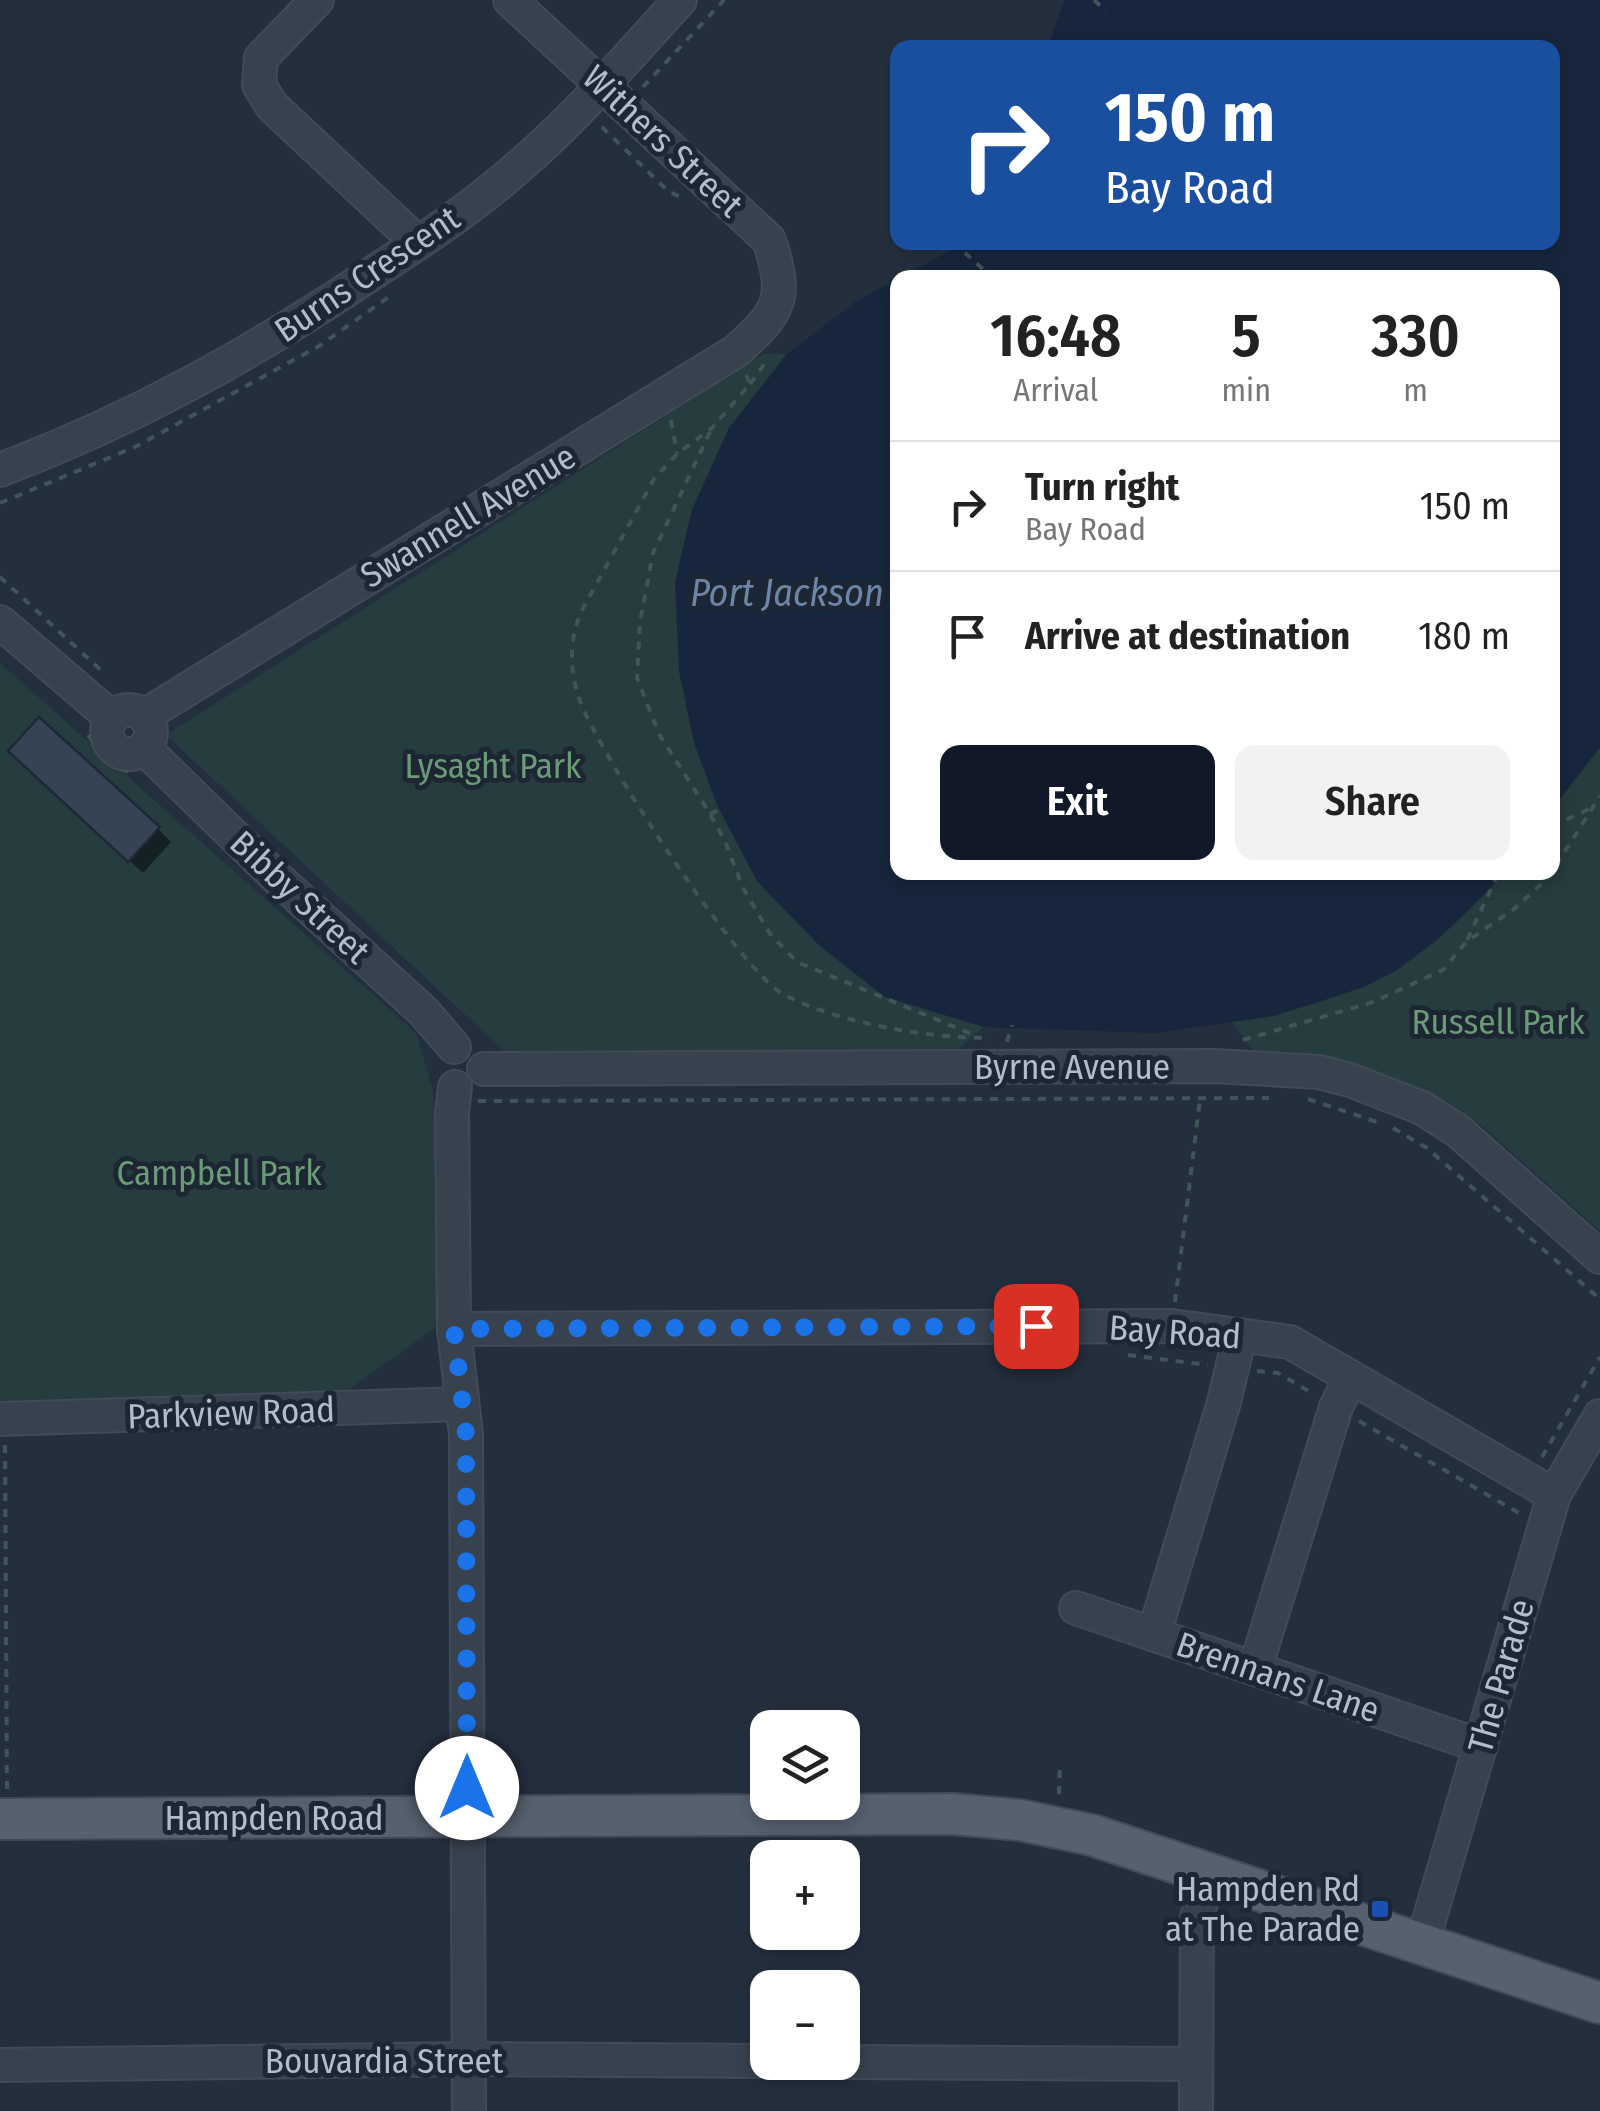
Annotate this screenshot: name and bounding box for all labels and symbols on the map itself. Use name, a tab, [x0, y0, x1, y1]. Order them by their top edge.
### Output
street label: Withers Street	[574, 56, 752, 226]
street label: Burns Crescent	[267, 197, 468, 351]
street label: Swannell Avenue	[353, 435, 583, 597]
water label: Port Jackson	[690, 570, 884, 616]
park label: Lysaght Park	[405, 745, 582, 787]
street label: Bibby Street	[222, 822, 379, 972]
park label: Russell Park	[1411, 1001, 1585, 1043]
street label: Byrne Avenue	[974, 1046, 1170, 1088]
park label: Campbell Park	[117, 1152, 322, 1194]
pin	[994, 1284, 1079, 1369]
street label: Bay Road	[1108, 1306, 1242, 1358]
street label: Parkview Road	[127, 1388, 335, 1438]
street label: The Parade	[1459, 1594, 1543, 1758]
street label: Brennans Lane	[1171, 1623, 1385, 1731]
position arrow	[415, 1736, 519, 1840]
street label: Hampden Road	[164, 1797, 384, 1839]
place label: Hampden Rd at The Parade	[1165, 1868, 1360, 1950]
marker: Hampden Rd at The Parade	[1369, 1898, 1391, 1920]
street label: Bouvardia Street	[265, 2040, 504, 2082]

